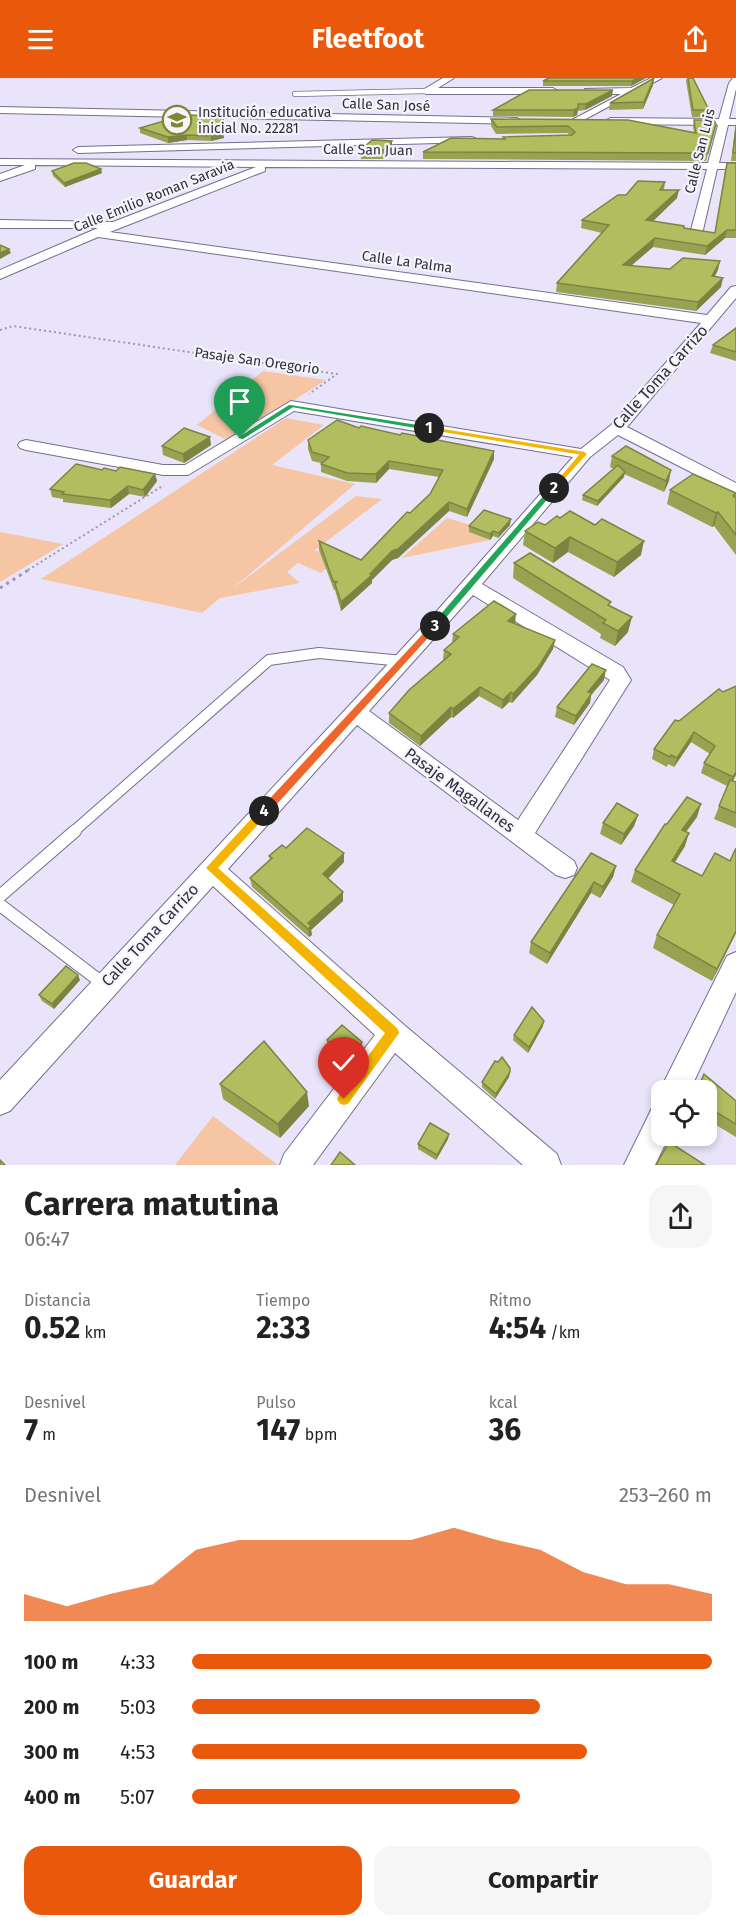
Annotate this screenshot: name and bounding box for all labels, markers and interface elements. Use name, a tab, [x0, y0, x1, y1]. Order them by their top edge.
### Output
icon: menu	[24, 23, 57, 56]
text: Fleetfoot	[312, 23, 424, 55]
icon: share	[679, 23, 712, 56]
street label: Calle San José	[342, 95, 430, 115]
school or university icon: Institución educativa inicial No. 22281	[161, 104, 193, 136]
place label: Institución educativa inicial No. 22281	[198, 104, 331, 137]
street label: Calle San Luis	[681, 106, 719, 195]
street label: Calle San Juan	[323, 141, 413, 159]
street label: Calle Emilio Roman Saravia	[71, 156, 237, 236]
street label: Calle La Palma	[361, 247, 453, 277]
street label: Calle Toma Carrizo	[608, 321, 712, 433]
street label: Pasaje San Oregorio	[193, 344, 321, 378]
pin	[214, 376, 265, 438]
icon: arrive	[223, 385, 256, 418]
pin: 1	[414, 413, 444, 443]
text: 1	[425, 418, 433, 437]
pin: 2	[539, 473, 569, 503]
text: 2	[550, 478, 558, 497]
pin: 3	[420, 611, 450, 641]
text: 3	[431, 616, 439, 635]
street label: Pasaje Magallanes	[401, 744, 519, 836]
pin: 4	[249, 796, 279, 826]
text: 4	[259, 801, 269, 820]
street label: Calle Toma Carrizo	[97, 880, 203, 990]
pin	[318, 1037, 369, 1099]
icon: check	[327, 1046, 360, 1079]
map controls	[651, 1080, 717, 1146]
button: locate	[651, 1080, 717, 1146]
text: Carrera matutina	[24, 1184, 279, 1224]
button: share	[649, 1185, 712, 1248]
text: 06:47	[24, 1227, 70, 1251]
text: Distancia	[24, 1291, 91, 1310]
text: Tiempo	[256, 1291, 310, 1310]
text: Ritmo	[489, 1291, 532, 1310]
text: 0.52	[24, 1310, 80, 1346]
text: 2:33	[256, 1310, 311, 1346]
text: 4:54	[489, 1310, 546, 1346]
text: km	[80, 1323, 106, 1342]
text: /km	[546, 1323, 581, 1342]
text: Desnivel	[24, 1393, 86, 1412]
text: Pulso	[256, 1393, 296, 1412]
text: kcal	[489, 1393, 517, 1412]
text: 7	[24, 1412, 38, 1448]
text: 147	[256, 1412, 300, 1448]
text: 36	[489, 1412, 521, 1448]
text: m	[38, 1425, 56, 1444]
text: bpm	[300, 1425, 337, 1444]
text: Desnivel	[24, 1483, 101, 1507]
text: 253–260 m	[619, 1483, 712, 1507]
text: 100 m	[24, 1650, 78, 1674]
text: 4:33	[120, 1650, 156, 1674]
text: 200 m	[24, 1695, 79, 1719]
text: 5:03	[120, 1695, 156, 1719]
text: 300 m	[24, 1740, 79, 1764]
text: 4:53	[120, 1740, 155, 1764]
text: 400 m	[24, 1785, 80, 1809]
text: 5:07	[120, 1785, 154, 1809]
button: Guardar	[24, 1846, 362, 1915]
button: Compartir	[374, 1846, 712, 1915]

